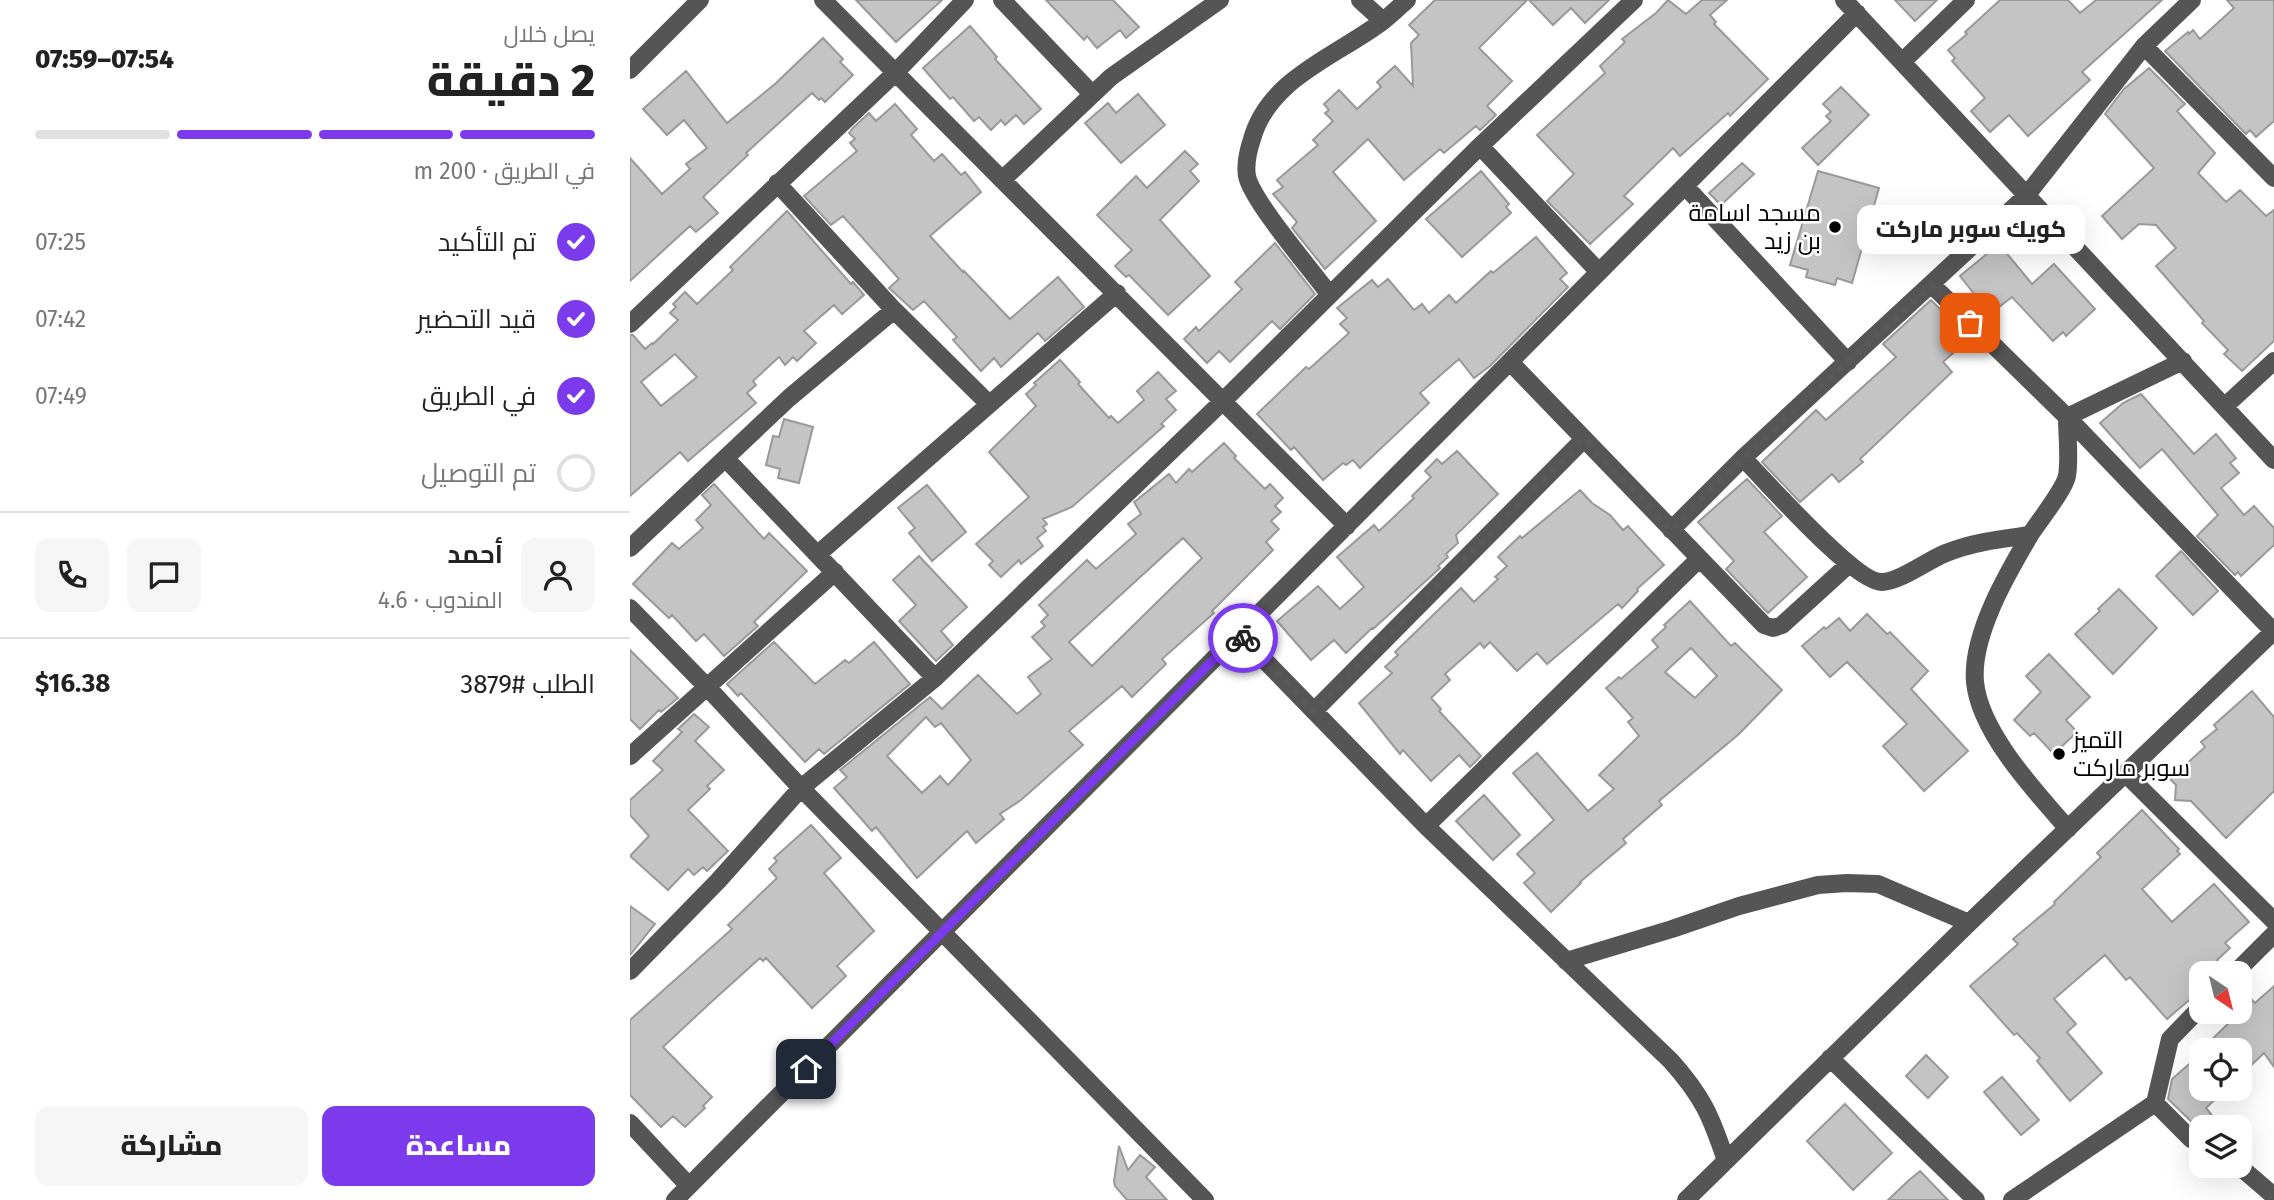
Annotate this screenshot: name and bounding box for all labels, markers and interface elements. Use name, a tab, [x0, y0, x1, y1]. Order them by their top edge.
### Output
text: يصل خلال	[504, 20, 595, 48]
text: 07:54–07:59	[35, 44, 174, 75]
text: 2 دقيقة	[427, 53, 595, 108]
text: في الطريق · 200 m	[413, 157, 595, 185]
place label: مسجد اسامة بن زيد	[1689, 199, 1821, 255]
callout: كويك سوبر ماركت	[1856, 204, 2084, 253]
text: كويك سوبر ماركت	[1876, 215, 2066, 243]
marker: مسجد اسامة بن زيد	[1827, 219, 1843, 235]
icon: check	[557, 223, 595, 261]
text: تم التأكيد	[438, 227, 536, 258]
text: 07:25	[35, 228, 86, 256]
pin	[1940, 293, 2000, 353]
icon: check	[557, 300, 595, 338]
text: قيد التحضير	[417, 304, 536, 335]
icon: bag	[1951, 304, 1989, 342]
text: 07:42	[35, 305, 86, 333]
icon: check	[557, 377, 595, 415]
text: في الطريق	[422, 381, 536, 412]
text: 07:49	[35, 382, 87, 410]
text: تم التوصيل	[421, 458, 536, 489]
button: phone	[35, 538, 109, 612]
button: chat	[127, 538, 201, 612]
button: person	[521, 538, 595, 612]
text: أحمد	[447, 539, 503, 570]
text: المندوب · 4.6	[378, 586, 503, 614]
courier	[1208, 603, 1278, 673]
icon: bike	[1224, 619, 1262, 657]
text: $16.38	[35, 668, 110, 699]
text: الطلب #3879	[460, 669, 595, 700]
place label: التميز سوبر ماركت	[2071, 726, 2190, 782]
marker: التميز سوبر ماركت	[2051, 746, 2067, 762]
north arrow	[2189, 961, 2252, 1024]
map controls	[2189, 961, 2252, 1178]
button: locate	[2189, 1038, 2252, 1101]
pin	[776, 1039, 836, 1099]
icon: home	[787, 1050, 825, 1088]
button: مشاركة	[35, 1106, 308, 1186]
button: مساعدة	[322, 1106, 595, 1186]
button: layers	[2189, 1115, 2252, 1178]

